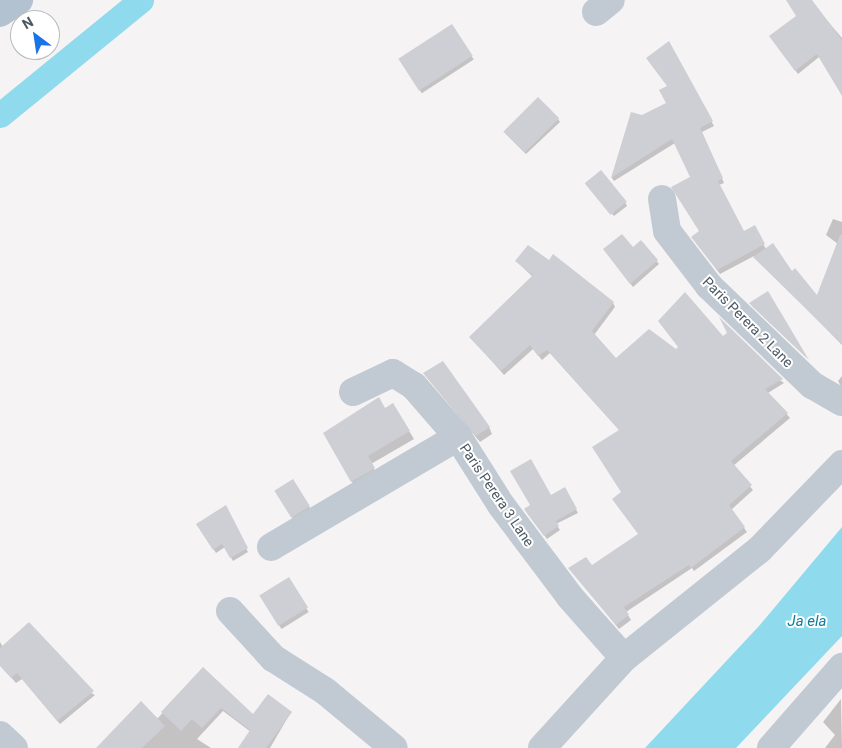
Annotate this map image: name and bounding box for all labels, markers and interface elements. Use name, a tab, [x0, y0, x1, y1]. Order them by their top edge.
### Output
north arrow	[10, 10, 60, 60]
text: N	[19, 14, 36, 32]
street label: Paris Perera 2 Lane	[699, 273, 797, 371]
street label: Paris Perera 3 Lane	[456, 440, 538, 550]
water label: Ja ela	[788, 613, 826, 631]

